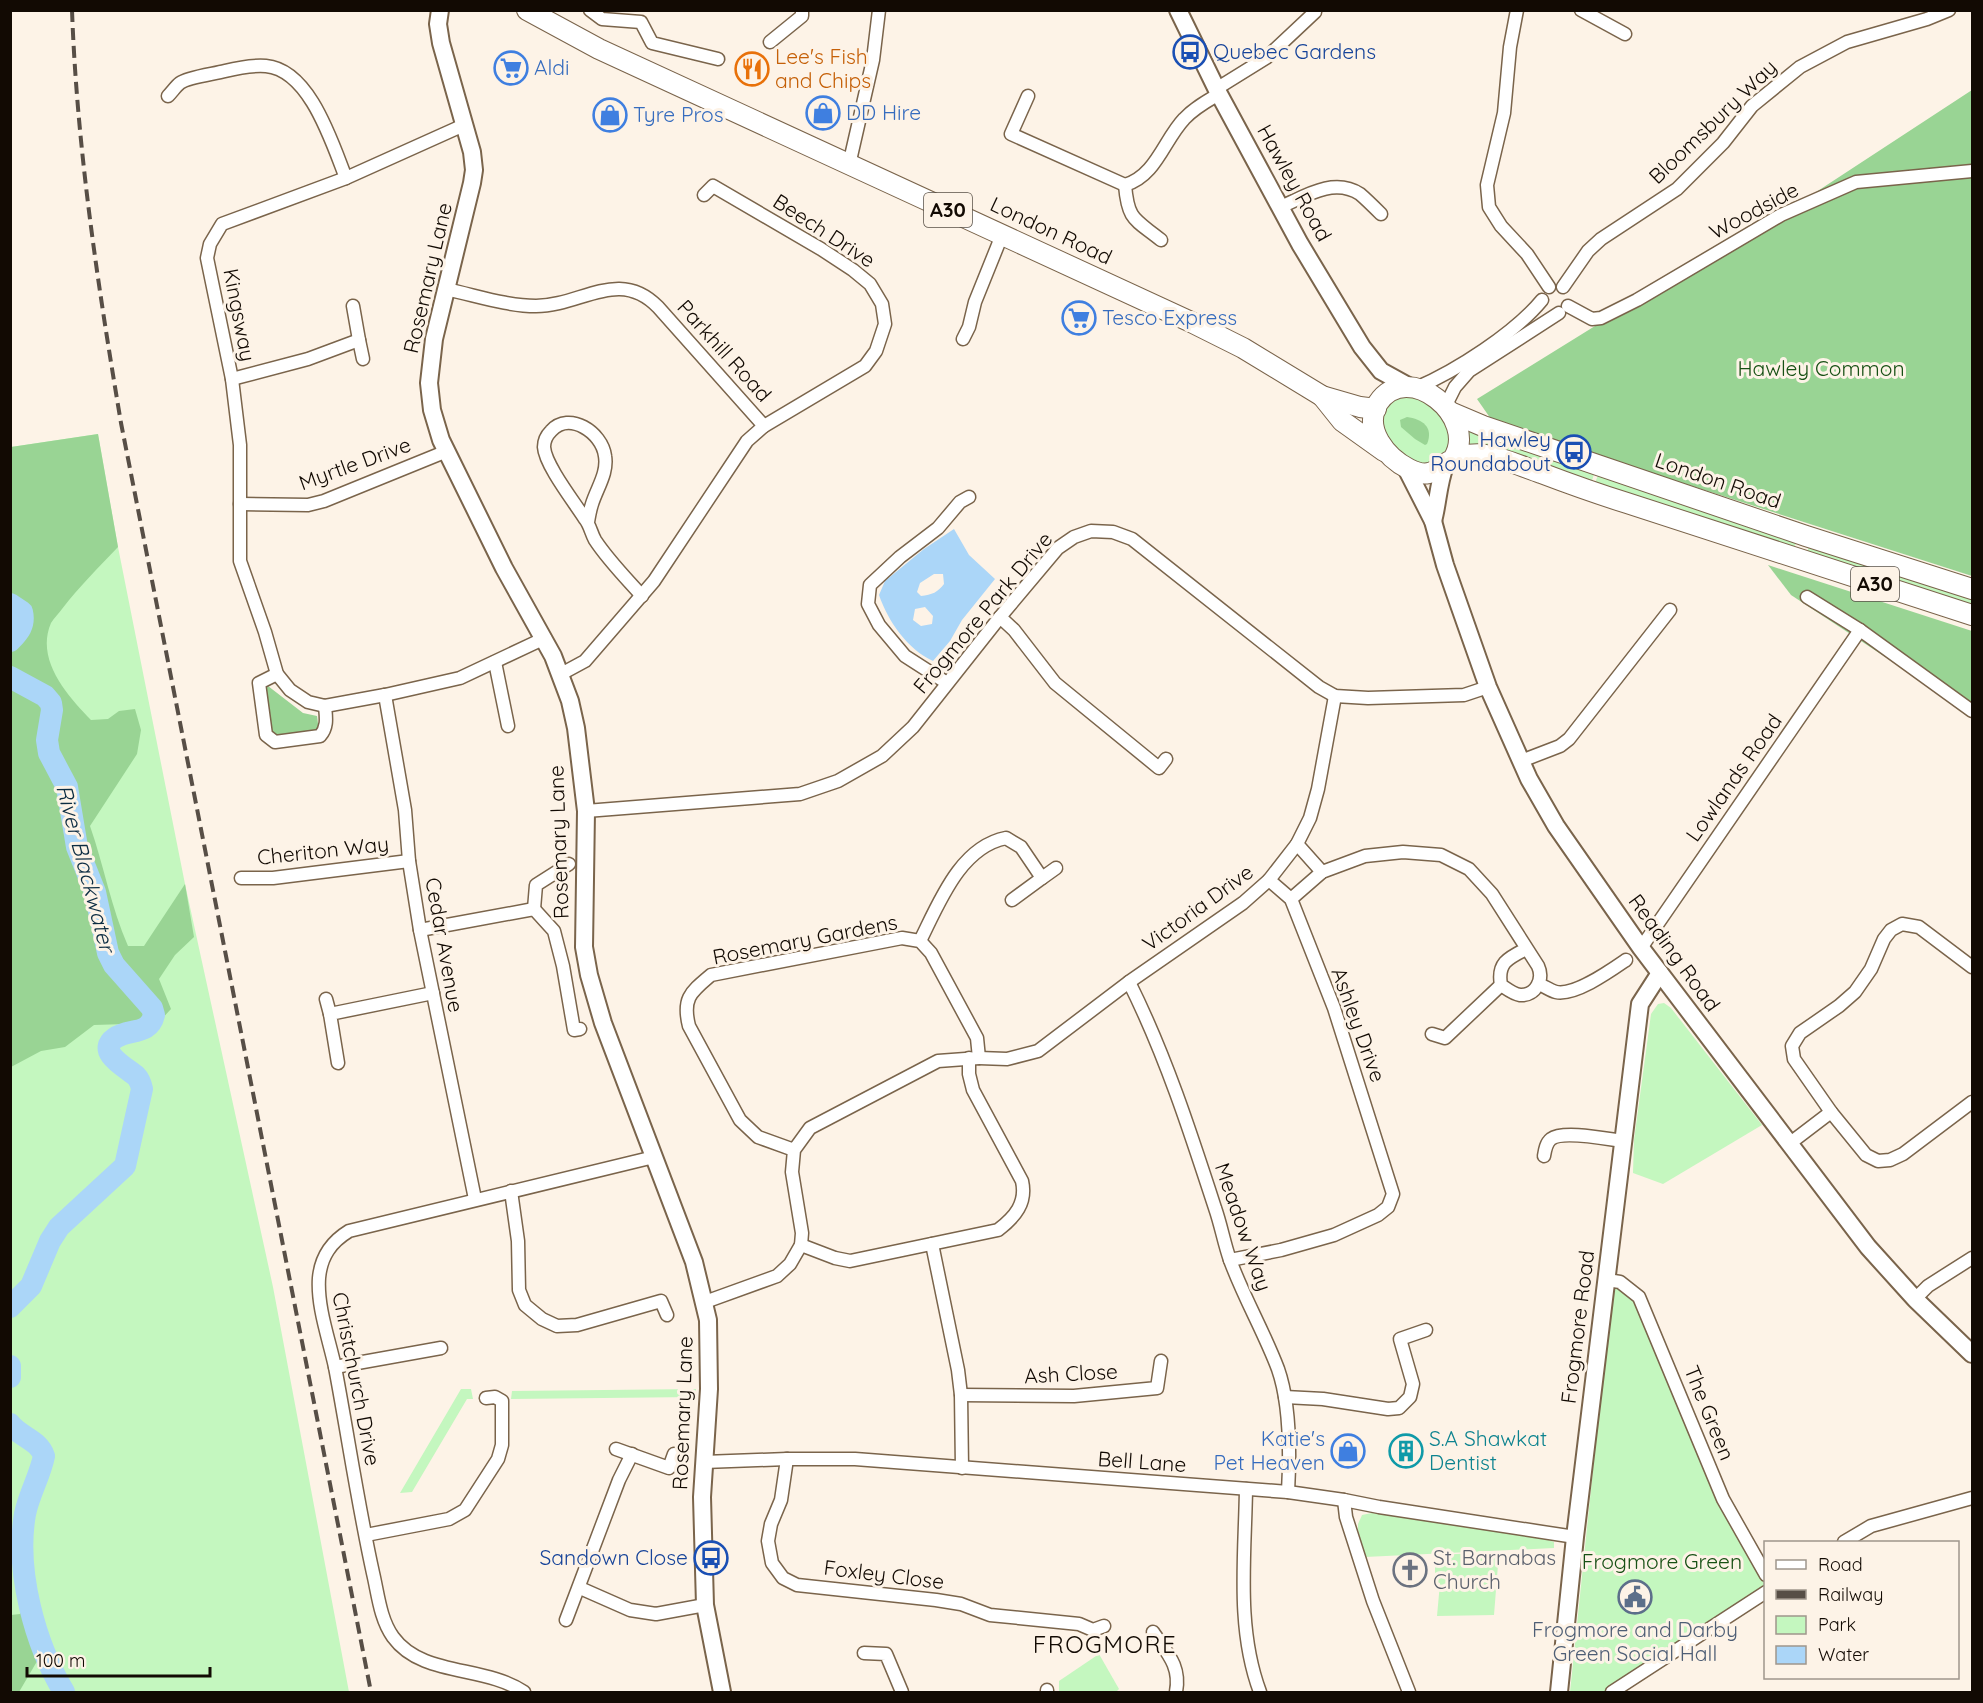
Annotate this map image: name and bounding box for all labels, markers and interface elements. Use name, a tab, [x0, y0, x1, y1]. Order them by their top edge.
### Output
bus stop icon: Quebec Gardens	[1172, 34, 1208, 70]
place label: Quebec Gardens	[1213, 38, 1376, 64]
place label: Lee's Fish and Chips	[775, 43, 871, 93]
supermarket icon: Aldi	[493, 50, 529, 86]
restaurant icon: Lee's Fish and Chips	[734, 51, 770, 87]
place label: Aldi	[534, 54, 569, 80]
street label: Bloomsbury Way	[1643, 54, 1782, 189]
shop icon: DD Hire	[805, 95, 841, 131]
shop icon: Tyre Pros	[592, 97, 628, 133]
place label: DD Hire	[846, 99, 921, 125]
place label: Tyre Pros	[633, 101, 724, 127]
street label: Hawley Road	[1252, 120, 1338, 246]
street label: Woodside	[1705, 176, 1802, 244]
street label: Beech Drive	[769, 188, 880, 273]
street label: London Road	[986, 191, 1116, 270]
road number: A30	[924, 193, 972, 227]
street label: Rosemary Lane	[397, 200, 457, 356]
street label: Kingsway	[218, 266, 262, 363]
street label: Parkhill Road	[672, 294, 777, 407]
supermarket icon: Tesco Express	[1061, 300, 1097, 336]
place label: Tesco Express	[1102, 304, 1237, 330]
park label: Hawley Common	[1737, 355, 1905, 381]
place label: Hawley Roundabout	[1430, 426, 1551, 476]
street label: Myrtle Drive	[295, 431, 414, 495]
bus stop icon: Hawley Roundabout	[1556, 434, 1592, 470]
street label: London Road	[1652, 446, 1785, 514]
street label: Frogmore Park Drive	[907, 526, 1057, 698]
road number: A30	[1851, 567, 1899, 601]
street label: Lowlands Road	[1680, 709, 1787, 846]
street label: Rosemary Lane	[542, 765, 574, 919]
water label: River Blackwater	[50, 781, 122, 957]
street label: Cheriton Way	[256, 830, 390, 870]
street label: Victoria Drive	[1137, 858, 1258, 956]
street label: Cedar Avenue	[420, 875, 470, 1014]
street label: Reading Road	[1623, 889, 1726, 1016]
street label: Rosemary Gardens	[710, 908, 899, 970]
street label: Ashley Drive	[1326, 964, 1392, 1085]
street label: Meadow Way	[1210, 1159, 1278, 1294]
street label: Frogmore Road	[1555, 1249, 1599, 1405]
street label: Christchurch Drive	[327, 1290, 387, 1468]
street label: Rosemary Lane	[666, 1336, 698, 1490]
street label: Ash Close	[1023, 1358, 1118, 1388]
street label: The Green	[1679, 1361, 1741, 1464]
place label: Katie's Pet Heaven	[1213, 1425, 1325, 1475]
place label: S.A Shawkat Dentist	[1429, 1425, 1547, 1475]
shop icon: Katie's Pet Heaven	[1330, 1433, 1366, 1469]
building icon: S.A Shawkat Dentist	[1388, 1433, 1424, 1469]
street label: Bell Lane	[1097, 1445, 1187, 1477]
bus stop icon: Sandown Close	[693, 1540, 729, 1576]
legend	[1764, 1541, 1959, 1679]
place label: Sandown Close	[540, 1544, 688, 1570]
place label: St. Barnabas Church	[1433, 1544, 1556, 1594]
park label: Frogmore Green	[1582, 1548, 1742, 1574]
church icon: St. Barnabas Church	[1392, 1552, 1428, 1588]
text: Road	[1818, 1553, 1863, 1576]
street label: Foxley Close	[823, 1554, 946, 1594]
public building icon: Frogmore and Darby Green Social Hall	[1617, 1579, 1653, 1615]
text: Railway	[1818, 1583, 1884, 1606]
text: Park	[1818, 1613, 1856, 1636]
place label: Frogmore and Darby Green Social Hall	[1532, 1616, 1738, 1666]
district label: FROGMORE	[1033, 1629, 1177, 1659]
scale bar	[27, 1640, 210, 1678]
text: Water	[1818, 1643, 1869, 1666]
text: 100 m	[36, 1649, 85, 1672]

